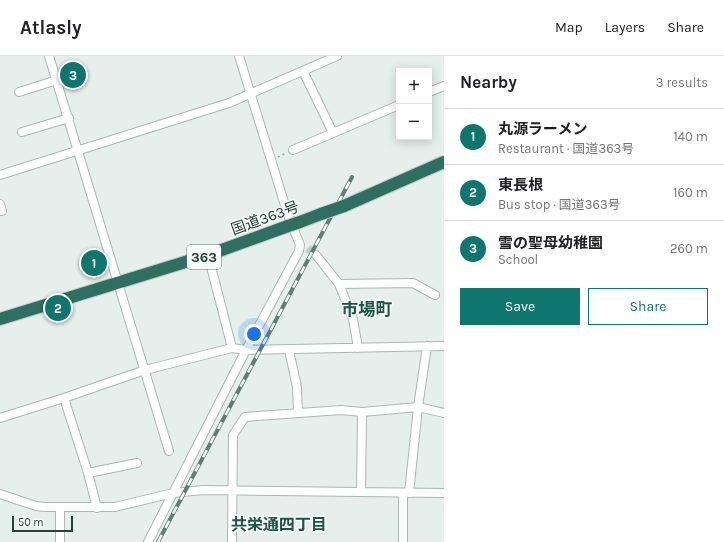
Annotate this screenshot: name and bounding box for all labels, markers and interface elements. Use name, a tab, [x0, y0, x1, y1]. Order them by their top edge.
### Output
text: Atlasly	[20, 17, 82, 39]
text: Map	[555, 19, 583, 36]
text: Layers	[605, 19, 645, 36]
text: Share	[667, 19, 704, 36]
pin: 3	[60, 60, 86, 90]
map controls	[396, 68, 432, 140]
button: +	[396, 68, 432, 104]
text: Nearby	[460, 72, 517, 92]
text: 3 results	[656, 75, 708, 90]
button: −	[396, 104, 432, 140]
text: 丸源ラーメン	[498, 120, 587, 138]
text: 1	[471, 129, 475, 144]
text: 140 m	[673, 129, 708, 144]
text: Restaurant · 国道363号	[498, 141, 634, 156]
text: 東長根	[498, 176, 543, 194]
text: 2	[469, 185, 477, 200]
text: 160 m	[673, 185, 708, 200]
street label: 国道363号	[228, 197, 302, 239]
text: Bus stop · 国道363号	[498, 197, 621, 212]
text: 雪の聖母幼稚園	[498, 234, 603, 252]
text: 3	[469, 241, 477, 256]
text: 260 m	[670, 241, 708, 256]
road number: 363	[187, 245, 221, 269]
pin: 1	[81, 248, 107, 278]
text: School	[498, 252, 538, 267]
button: Save	[460, 288, 580, 325]
button: Share	[588, 288, 708, 325]
pin: 2	[45, 293, 71, 323]
district label: 市場町	[342, 299, 393, 319]
your location	[244, 324, 264, 344]
scale bar	[12, 514, 73, 533]
district label: 共栄通四丁目	[231, 515, 327, 534]
text: 50 m	[18, 516, 44, 529]

